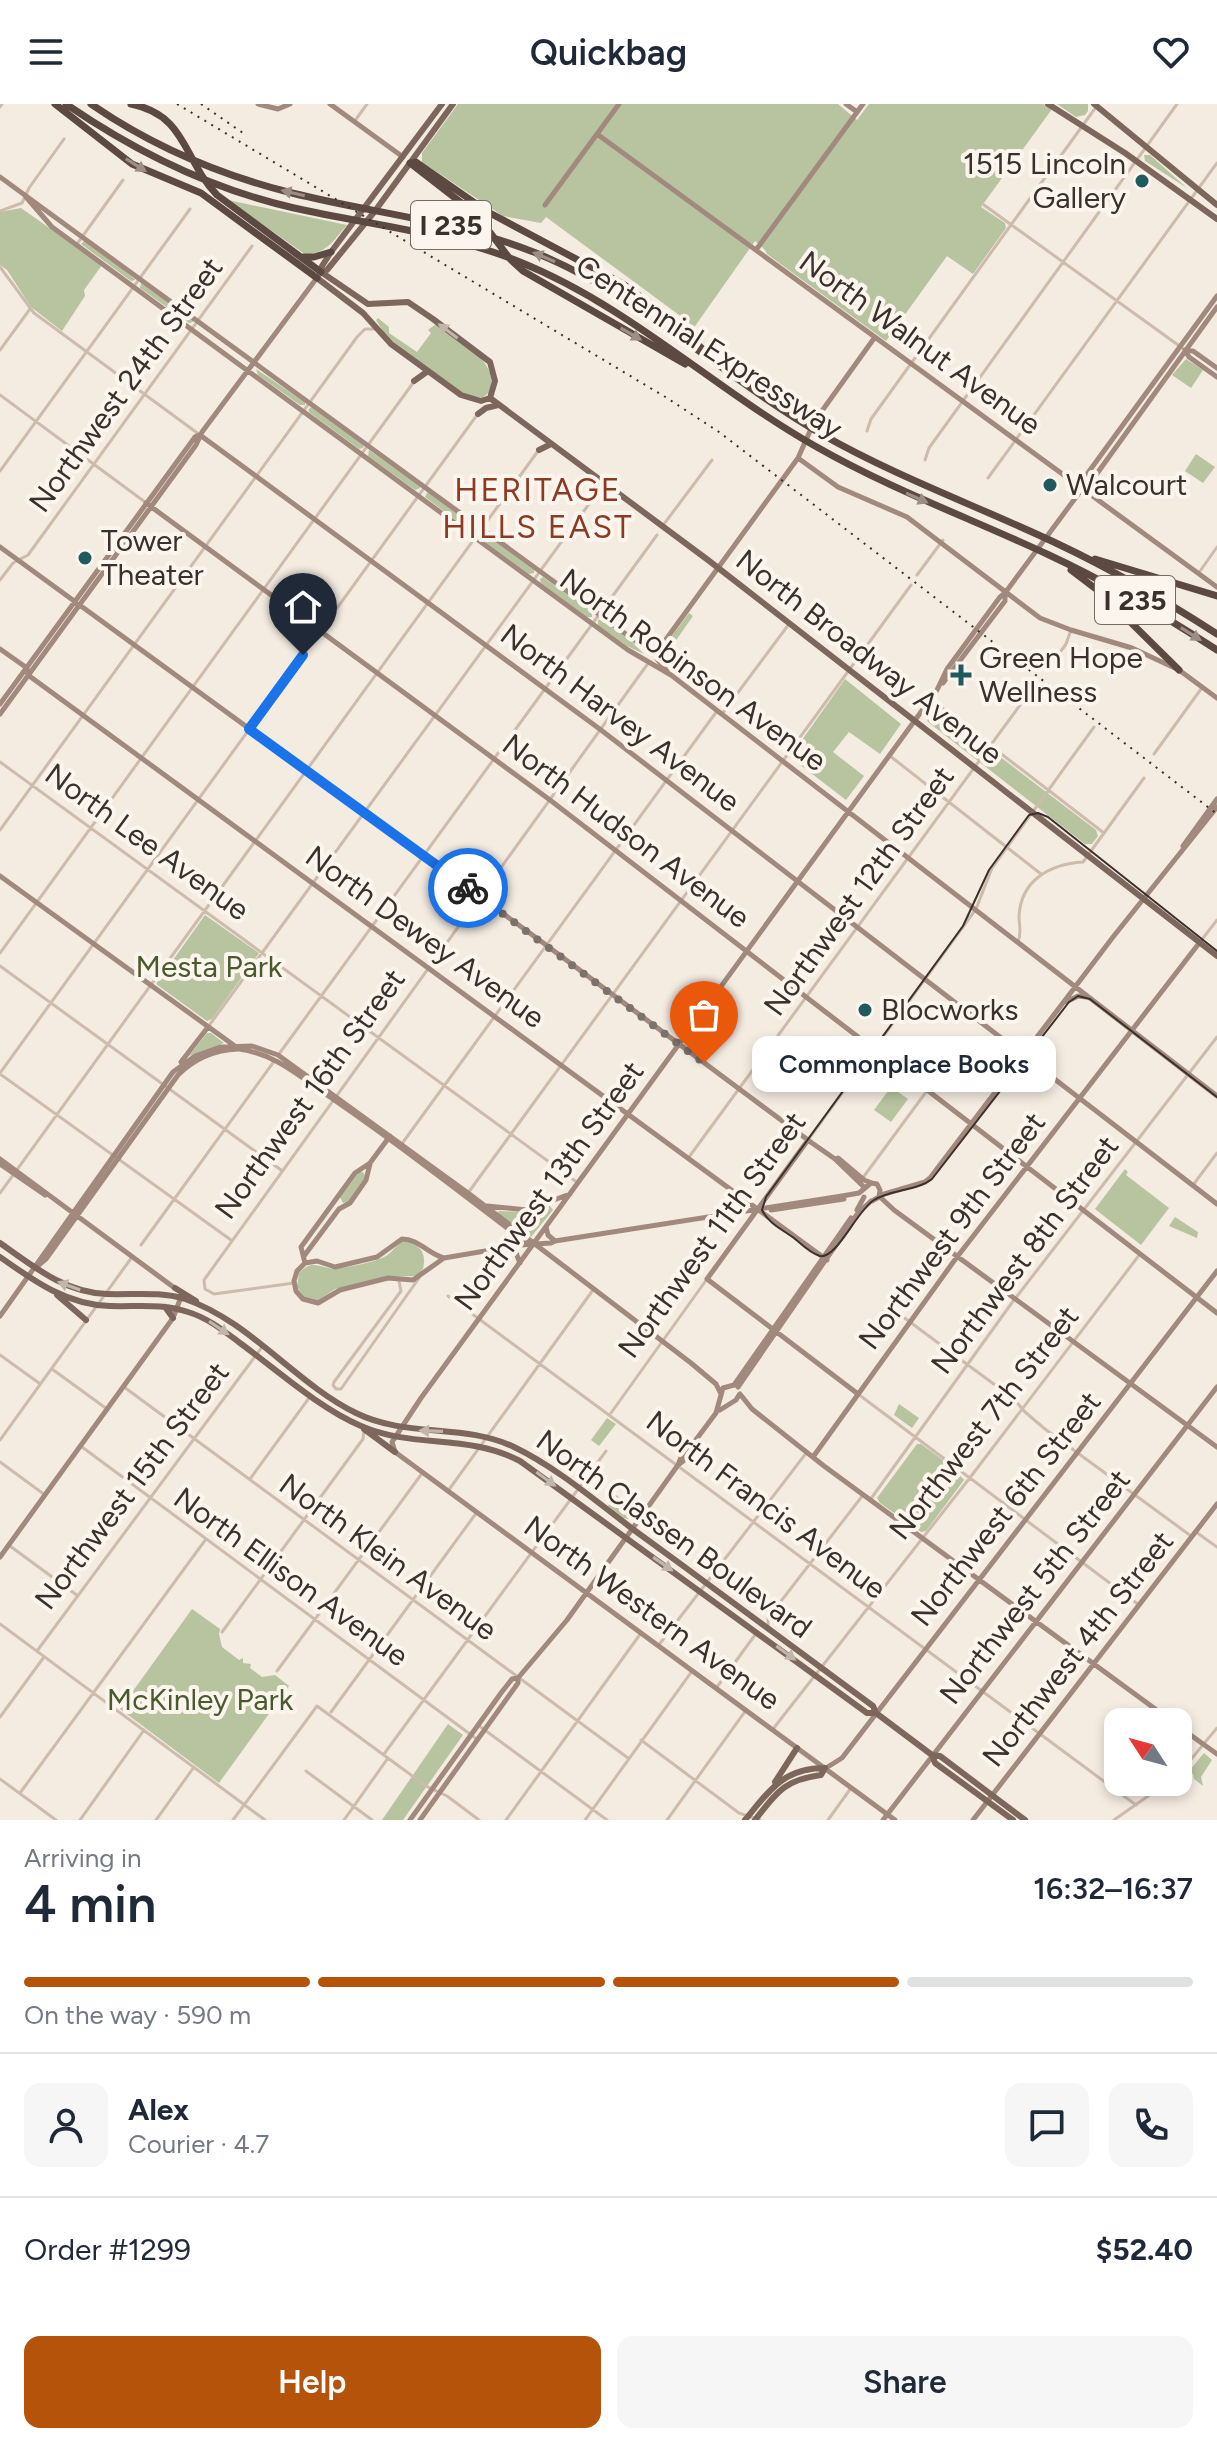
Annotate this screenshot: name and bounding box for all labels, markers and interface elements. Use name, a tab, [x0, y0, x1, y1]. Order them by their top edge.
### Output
icon: menu	[24, 30, 68, 74]
icon: heart	[1149, 30, 1193, 74]
text: Quickbag	[530, 31, 687, 74]
place label: 1515 Lincoln Gallery	[963, 145, 1126, 216]
one-way arrow	[125, 158, 147, 172]
marker: 1515 Lincoln Gallery	[1133, 172, 1151, 190]
one-way arrow	[280, 186, 305, 199]
road number: I 235	[411, 201, 491, 249]
street label: North Walnut Avenue	[792, 243, 1048, 443]
street label: Centennial Expressway	[569, 247, 850, 447]
street label: Northwest 24th Street	[21, 250, 230, 519]
one-way arrow	[532, 250, 556, 263]
one-way arrow	[438, 323, 459, 339]
one-way arrow	[620, 327, 643, 341]
place label: Walcourt	[1066, 466, 1187, 503]
district label: HERITAGE HILLS EAST	[442, 471, 634, 546]
marker: Walcourt	[1041, 476, 1059, 494]
one-way arrow	[905, 491, 928, 504]
place label: Tower Theater	[101, 522, 204, 593]
street label: North Broadway Avenue	[729, 541, 1010, 772]
marker: Tower Theater	[76, 549, 94, 567]
street label: North Robinson Avenue	[553, 560, 834, 779]
pin	[269, 573, 337, 655]
road number: I 235	[1095, 576, 1175, 624]
icon: home	[281, 585, 325, 629]
street label: North Harvey Avenue	[493, 616, 747, 820]
one-way arrow	[1180, 626, 1202, 640]
place label: Green Hope Wellness	[979, 639, 1143, 710]
marker: Green Hope Wellness	[950, 664, 972, 686]
street label: North Hudson Avenue	[495, 726, 757, 936]
street label: North Lee Avenue	[38, 755, 257, 928]
street label: Northwest 12th Street	[756, 759, 962, 1023]
street label: North Dewey Avenue	[298, 837, 552, 1036]
courier	[428, 848, 508, 928]
icon: bike	[446, 866, 490, 910]
park label: Mesta Park	[136, 948, 283, 985]
street label: Northwest 16th Street	[207, 962, 413, 1226]
pin	[670, 981, 738, 1063]
place label: Blocworks	[881, 991, 1018, 1028]
icon: bag	[682, 993, 726, 1037]
marker: Blocworks	[856, 1001, 874, 1019]
callout: Commonplace Books	[752, 1035, 1056, 1091]
text: Commonplace Books	[779, 1048, 1029, 1080]
street label: Northwest 13th Street	[446, 1054, 651, 1318]
street label: Northwest 11th Street	[610, 1104, 813, 1365]
street label: Northwest 9th Street	[850, 1105, 1053, 1357]
street label: Northwest 8th Street	[923, 1128, 1126, 1381]
one-way arrow	[56, 1279, 80, 1292]
street label: Northwest 7th Street	[881, 1298, 1086, 1547]
one-way arrow	[209, 1320, 230, 1335]
street label: Northwest 15th Street	[27, 1355, 237, 1617]
street label: Northwest 6th Street	[903, 1384, 1109, 1633]
street label: North Francis Avenue	[639, 1402, 893, 1607]
street label: North Classen Boulevard	[529, 1421, 819, 1646]
one-way arrow	[418, 1425, 443, 1437]
street label: Northwest 5th Street	[931, 1462, 1138, 1711]
street label: North Klein Avenue	[272, 1465, 504, 1648]
one-way arrow	[536, 1471, 557, 1486]
street label: North Ellison Avenue	[167, 1479, 416, 1674]
street label: North Western Avenue	[517, 1507, 788, 1718]
street label: Northwest 4th Street	[974, 1523, 1181, 1774]
one-way arrow	[652, 1556, 674, 1572]
one-way arrow	[776, 1645, 797, 1660]
park label: McKinley Park	[107, 1681, 294, 1718]
north arrow	[1104, 1708, 1192, 1796]
map controls	[1104, 1708, 1192, 1796]
text: Arriving in	[24, 1842, 142, 1874]
text: 16:32–16:37	[1033, 1870, 1193, 1907]
text: 4 min	[24, 1873, 156, 1935]
text: On the way · 590 m	[24, 1999, 251, 2031]
button: person	[24, 2083, 108, 2167]
button: chat	[1005, 2083, 1089, 2167]
button: phone	[1109, 2083, 1193, 2167]
text: Alex	[128, 2091, 189, 2128]
text: Courier · 4.7	[128, 2128, 269, 2160]
text: Order #1299	[24, 2231, 191, 2268]
text: $52.40	[1096, 2231, 1193, 2268]
button: Help	[24, 2336, 601, 2428]
button: Share	[617, 2336, 1193, 2428]

